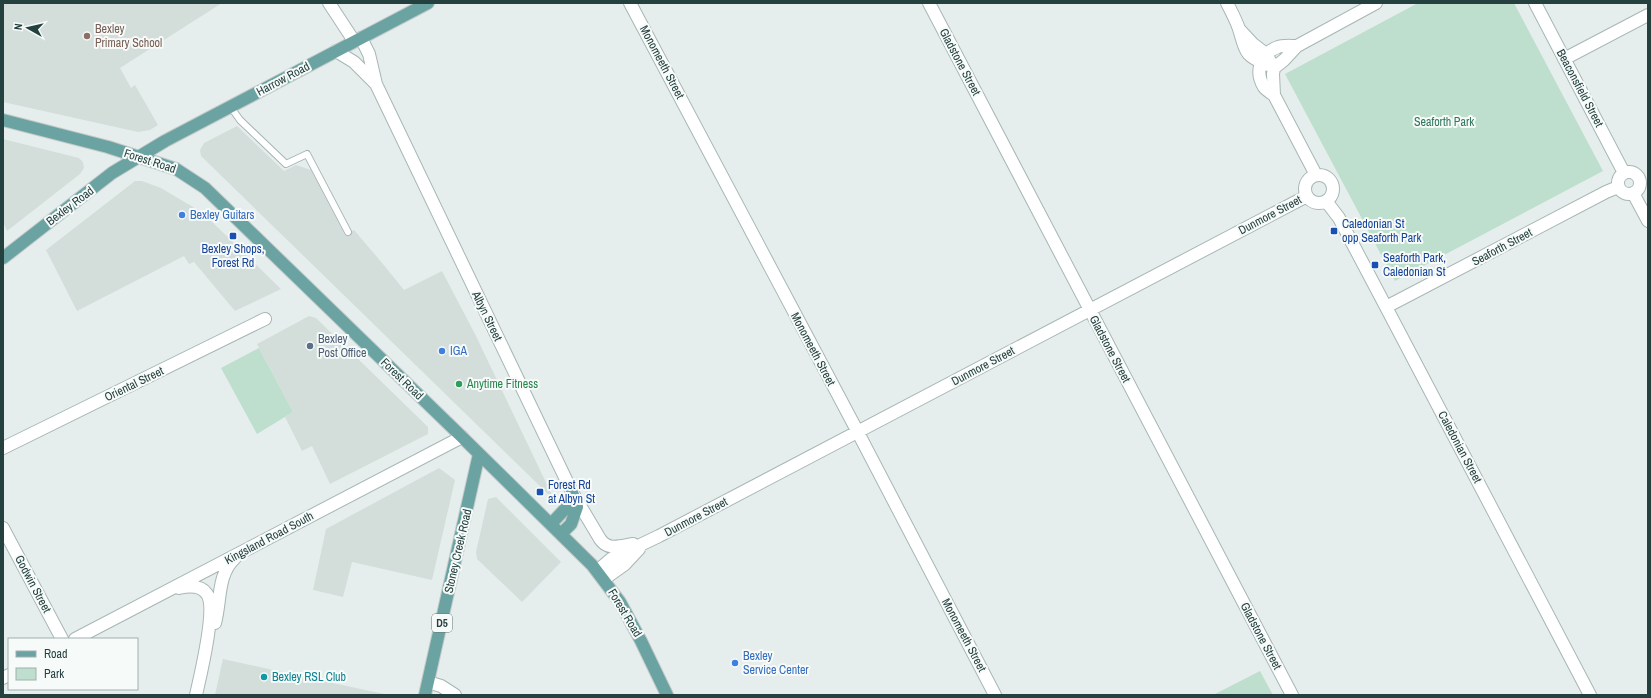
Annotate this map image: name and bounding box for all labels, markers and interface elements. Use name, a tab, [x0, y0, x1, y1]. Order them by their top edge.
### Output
north arrow	[8, 8, 48, 48]
place label: Bexley Primary School	[95, 21, 162, 51]
text: N	[11, 22, 25, 31]
street label: Monomeeth Street	[636, 23, 688, 102]
street label: Gladstone Street	[936, 26, 985, 99]
marker: Bexley Primary School	[82, 31, 92, 41]
street label: Beaconsfield Street	[1553, 46, 1607, 130]
street label: Harrow Road	[254, 58, 312, 100]
park label: Seaforth Park	[1414, 114, 1474, 130]
street label: Forest Road	[122, 145, 178, 177]
street label: Bexley Road	[43, 183, 97, 229]
street label: Dunmore Street	[1236, 192, 1305, 238]
place label: Bexley Guitars	[190, 207, 255, 223]
marker: Bexley Guitars	[177, 210, 187, 220]
place label: Caledonian St opp Seaforth Park	[1342, 216, 1421, 246]
street label: Seaforth Street	[1469, 224, 1535, 270]
marker: Caledonian St opp Seaforth Park	[1329, 226, 1339, 236]
marker: Bexley Shops, Forest Rd	[228, 231, 238, 241]
place label: Bexley Shops, Forest Rd	[202, 241, 264, 271]
place label: Seaforth Park, Caledonian St	[1383, 250, 1446, 280]
marker: Seaforth Park, Caledonian St	[1370, 260, 1380, 270]
street label: Albyn Street	[468, 288, 506, 344]
street label: Monomeeth Street	[787, 310, 839, 389]
street label: Gladstone Street	[1086, 313, 1135, 386]
place label: Bexley Post Office	[318, 331, 367, 361]
marker: Bexley Post Office	[305, 341, 315, 351]
place label: IGA	[450, 343, 467, 359]
street label: Dunmore Street	[949, 343, 1018, 389]
marker: IGA	[437, 346, 447, 356]
street label: Forest Road	[377, 355, 427, 403]
street label: Oriental Street	[102, 363, 167, 405]
place label: Anytime Fitness	[466, 376, 538, 392]
marker: Anytime Fitness	[454, 379, 464, 389]
street label: Caledonian Street	[1434, 408, 1486, 486]
place label: Forest Rd at Albyn St	[548, 477, 595, 507]
marker: Forest Rd at Albyn St	[535, 487, 545, 497]
street label: Dunmore Street	[662, 494, 731, 540]
street label: Stoney Creek Road	[441, 507, 475, 595]
street label: Kingsland Road South	[222, 508, 316, 568]
street label: Godwin Street	[11, 552, 55, 616]
street label: Forest Road	[604, 586, 646, 640]
street label: Monomeeth Street	[938, 596, 990, 675]
street label: Gladstone Street	[1237, 600, 1286, 673]
road number: D5	[432, 614, 452, 632]
legend	[8, 638, 138, 690]
text: Road	[44, 646, 68, 662]
place label: Bexley Service Center	[743, 648, 809, 678]
marker: Bexley Service Center	[730, 658, 740, 668]
text: Park	[44, 666, 64, 682]
place label: Bexley RSL Club	[272, 669, 346, 685]
marker: Bexley RSL Club	[259, 672, 269, 682]

